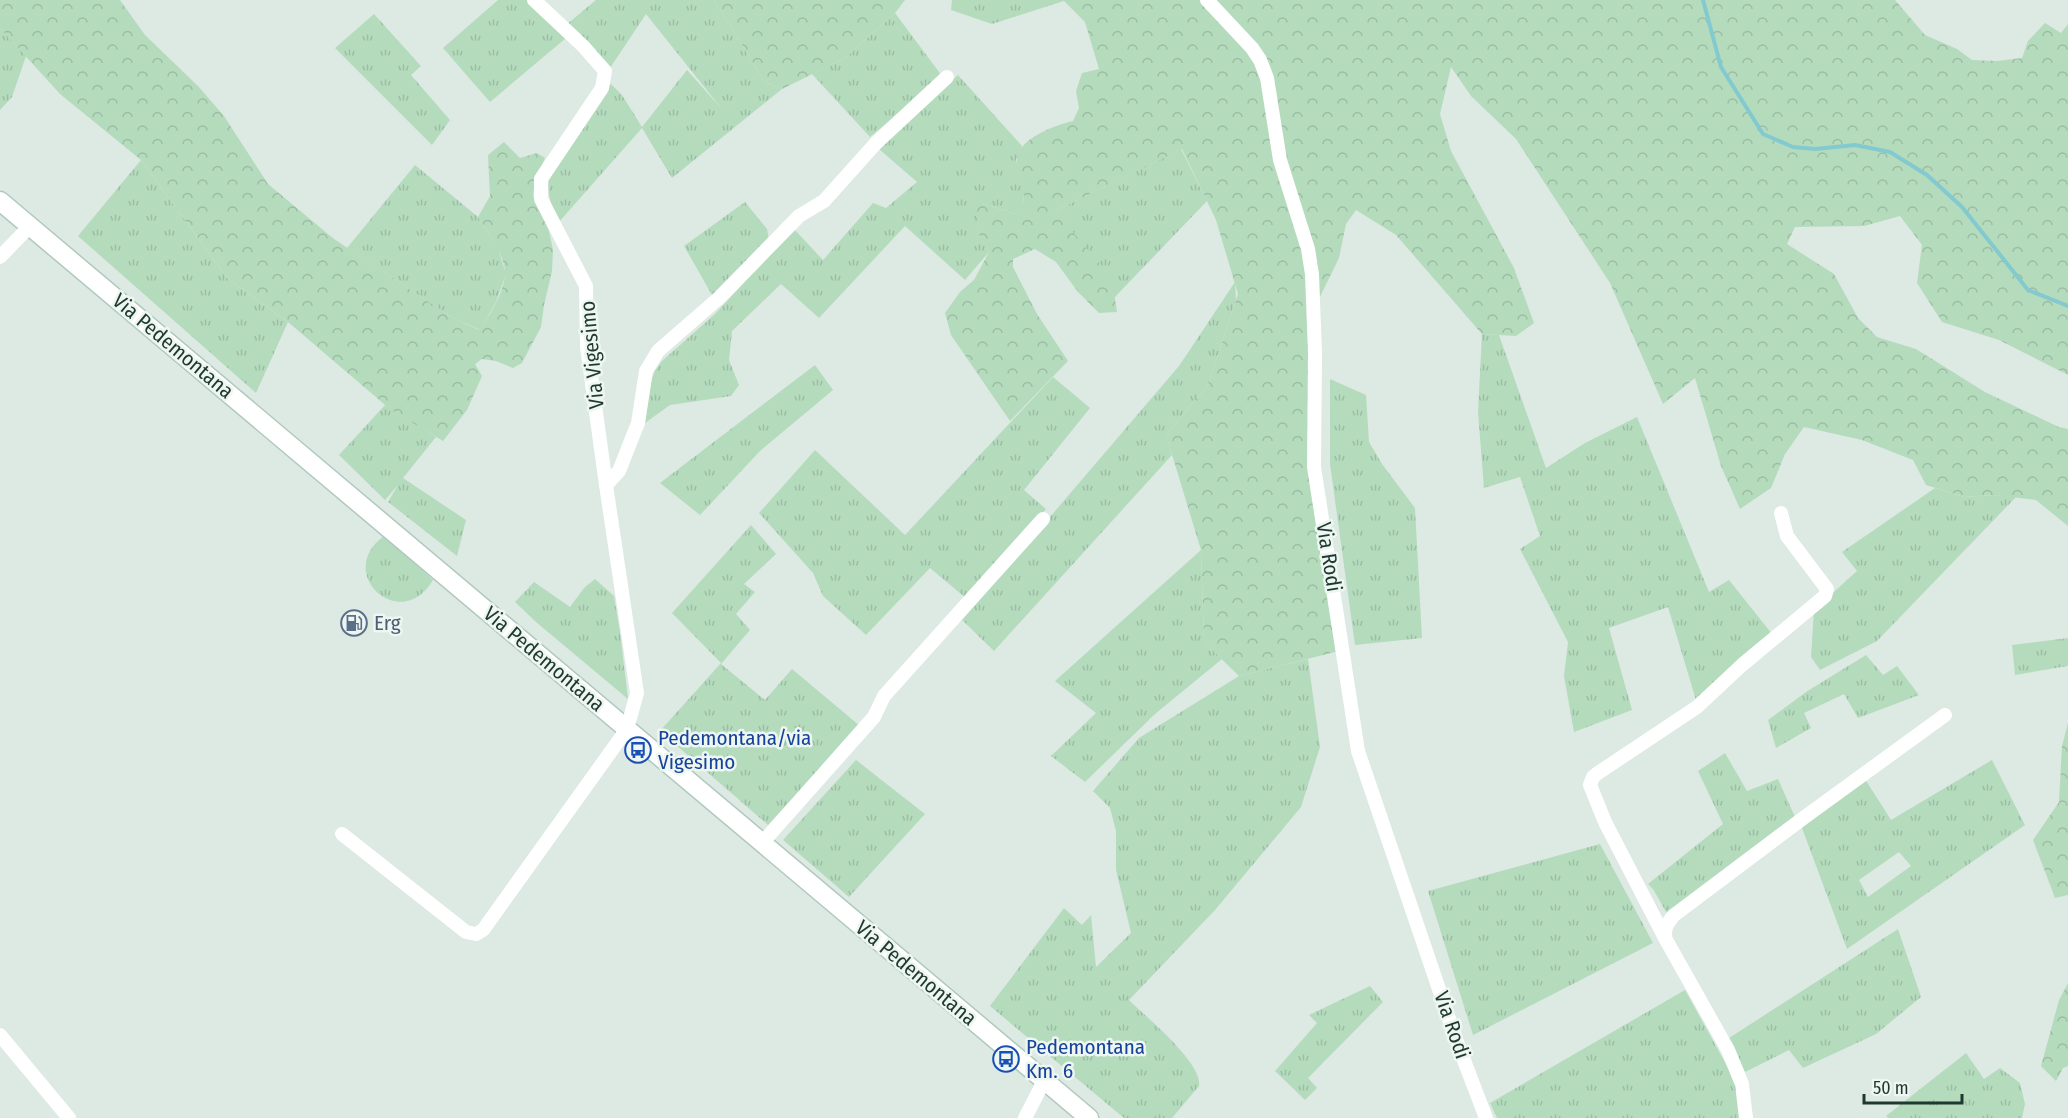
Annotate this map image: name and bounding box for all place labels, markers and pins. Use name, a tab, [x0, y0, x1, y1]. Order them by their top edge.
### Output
fuel station icon: Erg	[339, 608, 369, 638]
place label: Erg	[374, 610, 401, 636]
place label: Pedemontana/via Vigesimo	[658, 725, 811, 775]
bus stop icon: Pedemontana/via Vigesimo	[623, 735, 653, 765]
place label: Pedemontana Km. 6	[1026, 1034, 1145, 1084]
bus stop icon: Pedemontana Km. 6	[991, 1044, 1021, 1074]

